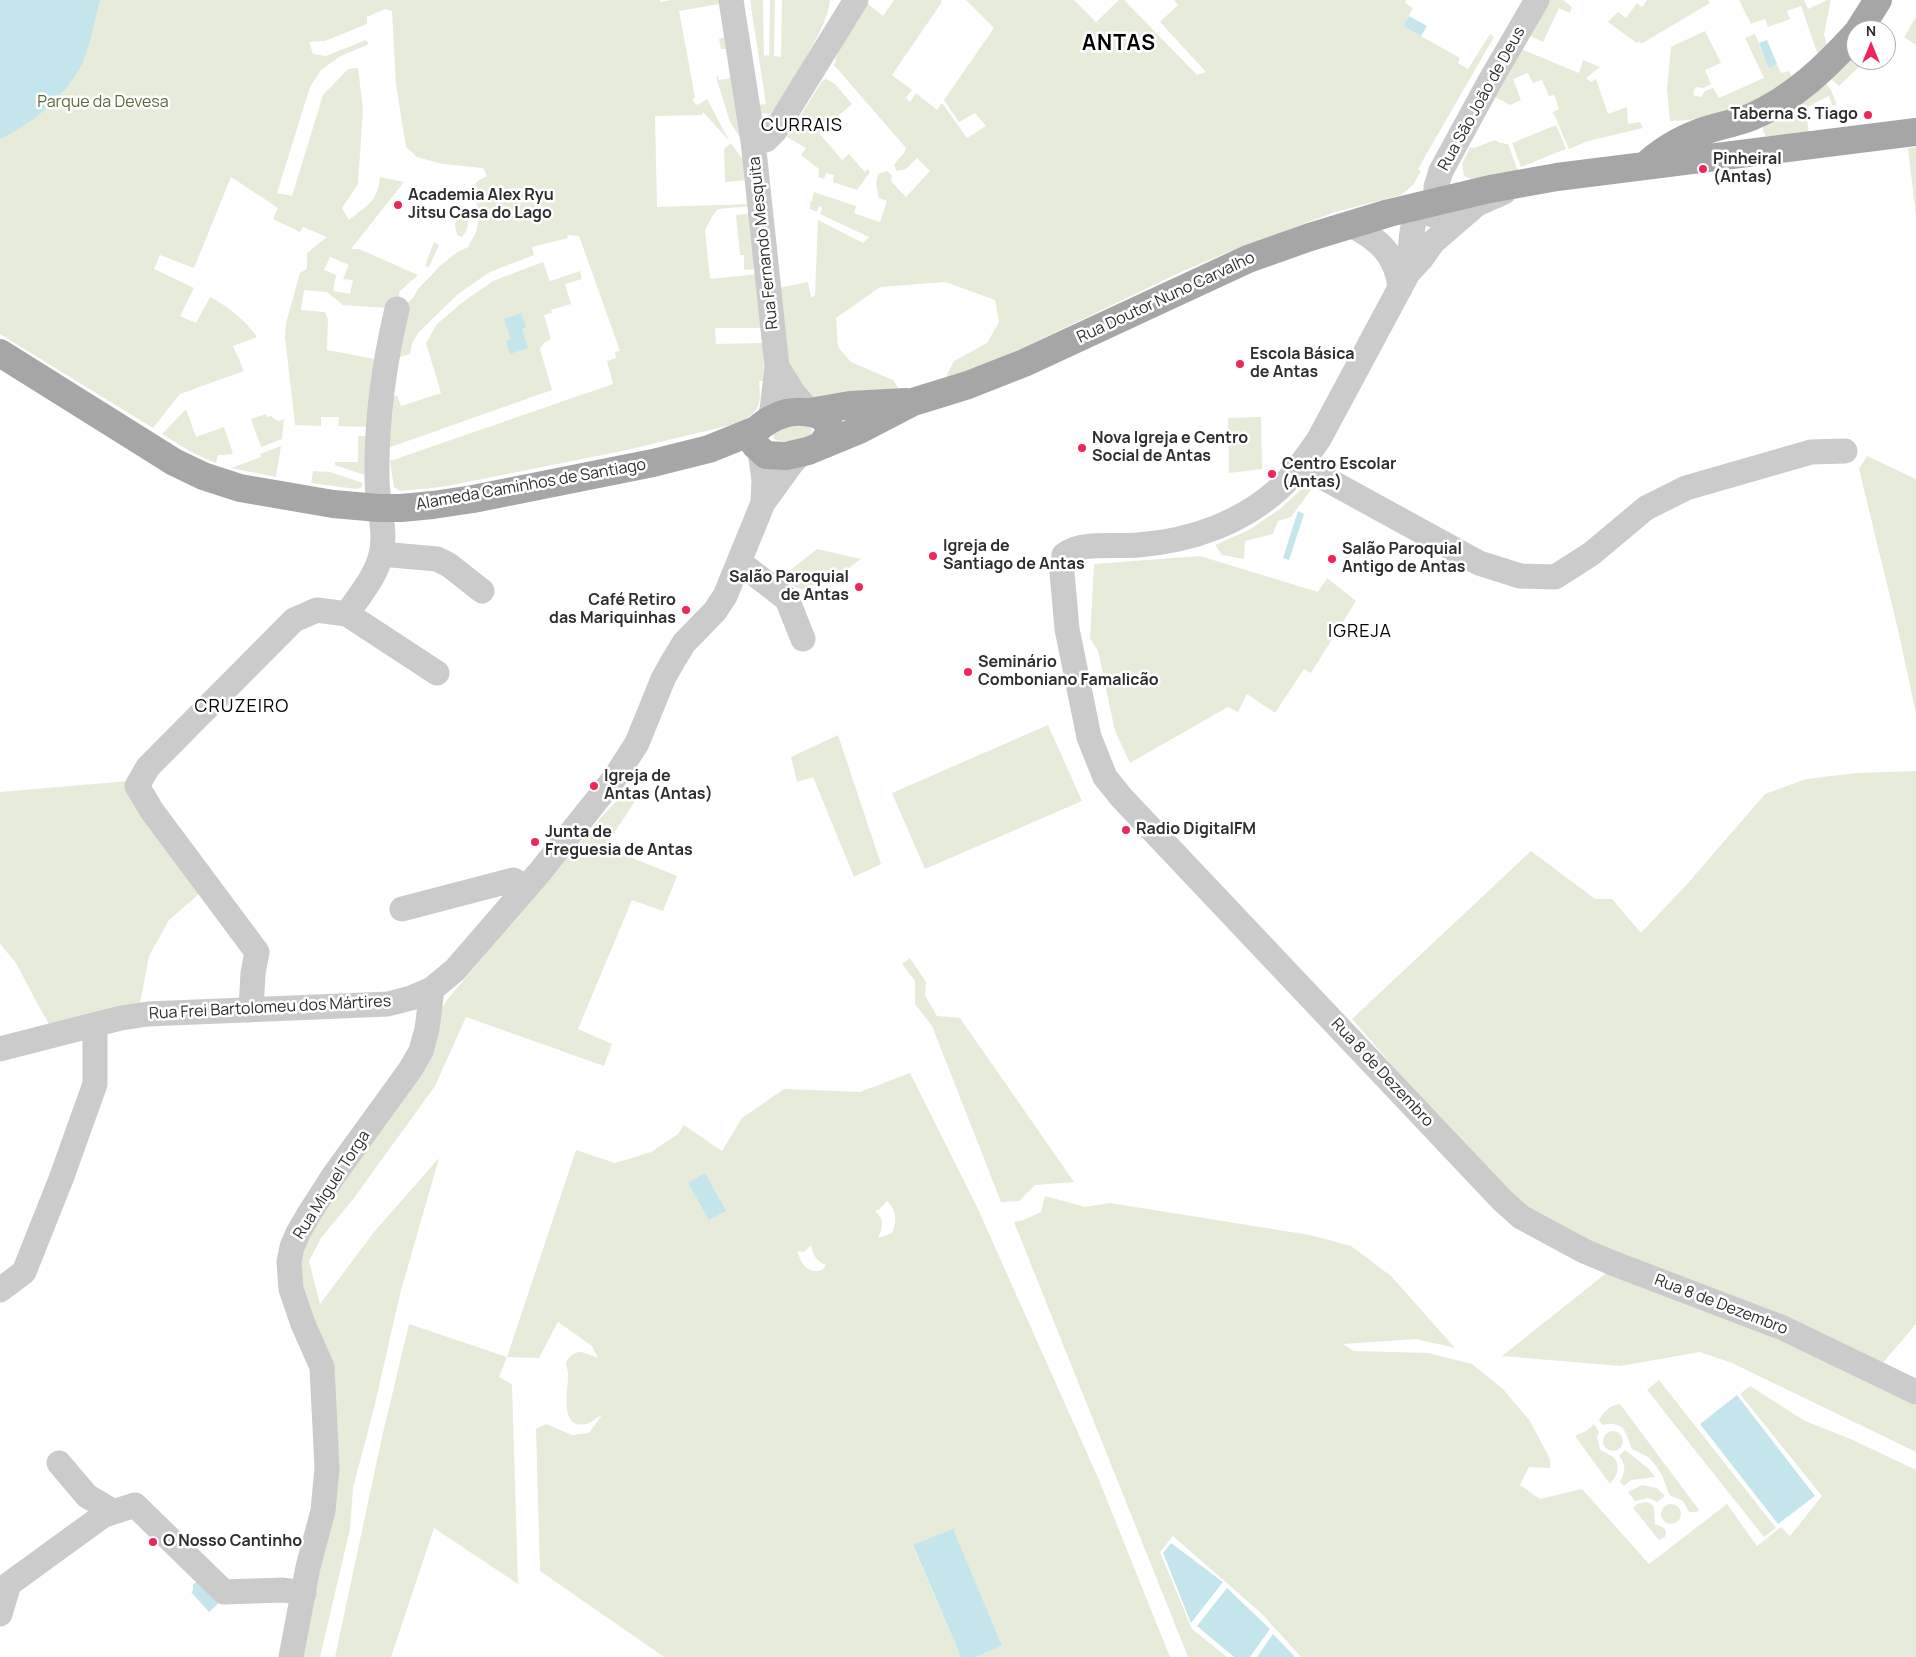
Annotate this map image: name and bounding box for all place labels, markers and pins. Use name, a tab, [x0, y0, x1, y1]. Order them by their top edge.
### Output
place label: Taberna S. Tiago	[1731, 105, 1858, 125]
marker: Taberna S. Tiago	[1862, 109, 1874, 121]
place label: Pinheiral (Antas)	[1713, 150, 1782, 188]
marker: Pinheiral (Antas)	[1697, 163, 1709, 175]
place label: Academia Alex Ryu Jitsu Casa do Lago	[408, 186, 554, 224]
marker: Academia Alex Ryu Jitsu Casa do Lago	[392, 199, 404, 211]
place label: Escola Básica de Antas	[1250, 345, 1355, 383]
marker: Escola Básica de Antas	[1234, 358, 1246, 370]
place label: Nova Igreja e Centro Social de Antas	[1092, 429, 1248, 467]
marker: Nova Igreja e Centro Social de Antas	[1076, 442, 1088, 454]
place label: Centro Escolar (Antas)	[1282, 455, 1396, 493]
marker: Centro Escolar (Antas)	[1266, 468, 1278, 480]
place label: Igreja de Santiago de Antas	[943, 537, 1085, 575]
place label: Salão Paroquial Antigo de Antas	[1342, 540, 1465, 578]
marker: Igreja de Santiago de Antas	[927, 550, 939, 562]
marker: Salão Paroquial Antigo de Antas	[1326, 553, 1338, 565]
place label: Salão Paroquial de Antas	[729, 568, 849, 606]
marker: Salão Paroquial de Antas	[853, 581, 865, 593]
place label: Café Retiro das Mariquinhas	[549, 591, 676, 629]
marker: Café Retiro das Mariquinhas	[680, 604, 692, 616]
place label: Seminário Comboniano Famalicão	[978, 653, 1159, 691]
marker: Seminário Comboniano Famalicão	[962, 666, 974, 678]
place label: Igreja de Antas (Antas)	[604, 767, 713, 805]
marker: Igreja de Antas (Antas)	[588, 780, 600, 792]
place label: Radio DigitalFM	[1136, 820, 1256, 840]
place label: Junta de Freguesia de Antas	[545, 823, 693, 861]
marker: Radio DigitalFM	[1120, 824, 1132, 836]
marker: Junta de Freguesia de Antas	[529, 836, 541, 848]
place label: O Nosso Cantinho	[163, 1532, 302, 1552]
marker: O Nosso Cantinho	[147, 1536, 159, 1548]

